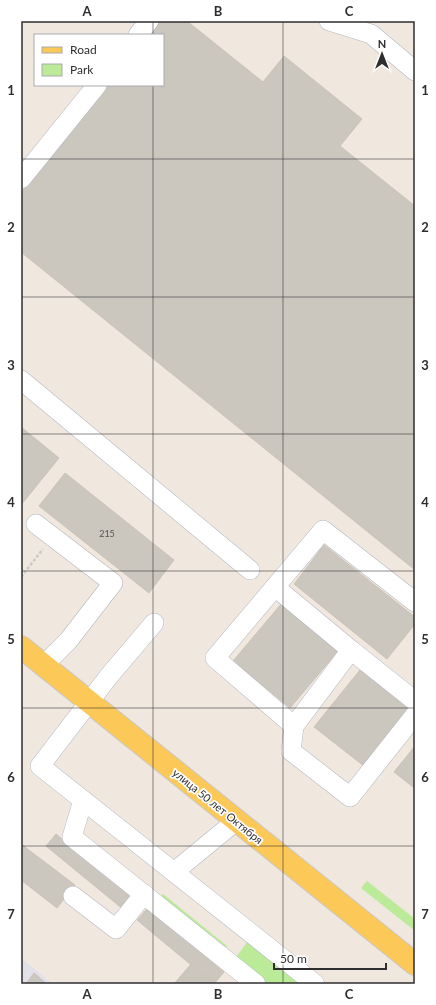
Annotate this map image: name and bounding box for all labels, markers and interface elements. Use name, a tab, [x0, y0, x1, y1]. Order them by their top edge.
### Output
text: A	[81, 3, 92, 19]
text: B	[214, 3, 223, 19]
text: C	[345, 3, 354, 19]
legend	[34, 34, 164, 86]
north arrow	[362, 34, 402, 74]
text: N	[378, 37, 386, 50]
text: Road	[70, 42, 97, 57]
text: Park	[70, 62, 94, 77]
text: 1	[7, 82, 15, 98]
text: 1	[421, 82, 429, 98]
text: 2	[7, 219, 15, 235]
text: 2	[421, 219, 429, 235]
text: 3	[7, 357, 15, 373]
text: 3	[421, 357, 429, 373]
text: 4	[7, 494, 15, 510]
text: 4	[421, 494, 429, 510]
house number: 215	[99, 528, 115, 539]
text: 5	[7, 631, 15, 647]
text: 5	[421, 631, 429, 647]
street label: улица 50 лет Октября	[170, 766, 266, 846]
text: 6	[7, 769, 15, 785]
text: 6	[421, 769, 429, 785]
text: 7	[7, 906, 15, 922]
text: 7	[421, 906, 429, 922]
scale bar	[274, 945, 386, 971]
text: 50 m	[280, 951, 307, 966]
text: A	[81, 986, 92, 1002]
text: B	[214, 986, 223, 1002]
text: C	[345, 986, 354, 1002]

